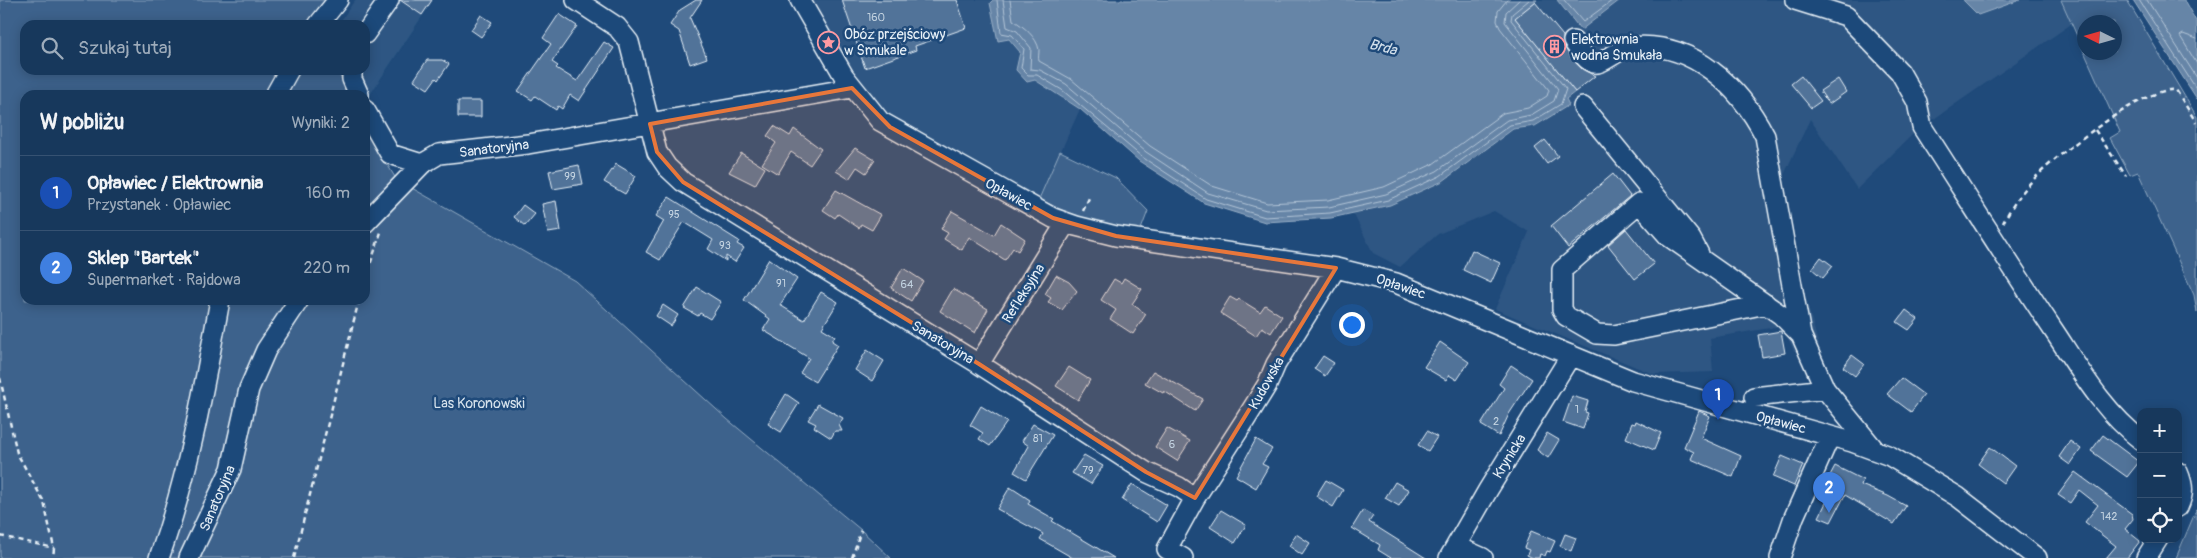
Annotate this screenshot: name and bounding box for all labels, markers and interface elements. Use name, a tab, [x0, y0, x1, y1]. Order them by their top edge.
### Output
house number: 160	[867, 11, 885, 24]
north arrow	[2077, 15, 2122, 60]
search box	[20, 20, 370, 75]
place label: Obóz przejściowy w Smukale	[844, 26, 945, 59]
place icon: Obóz przejściowy w Smukale	[816, 30, 840, 54]
place label: Elektrownia wodna Smukała	[1571, 31, 1662, 64]
icon: search	[38, 34, 66, 62]
water label: Brda	[1367, 35, 1400, 60]
building icon: Elektrownia wodna Smukała	[1543, 35, 1567, 59]
text: Szukaj tutaj	[78, 36, 172, 60]
text: W pobliżu	[40, 109, 124, 136]
text: Wyniki: 2	[291, 113, 350, 133]
street label: Sanatoryjna	[458, 136, 530, 161]
house number: 99	[564, 170, 576, 183]
text: Opławiec / Elektrownia	[87, 171, 263, 195]
street label: Opławiec	[982, 175, 1035, 214]
text: 1	[53, 183, 59, 203]
text: 160 m	[306, 183, 350, 203]
text: Przystanek · Opławiec	[87, 195, 231, 215]
house number: 95	[668, 208, 680, 221]
house number: 93	[719, 239, 731, 252]
text: Sklep "Bartek"	[87, 246, 200, 270]
text: 2	[52, 258, 60, 278]
text: 220 m	[304, 258, 350, 278]
street label: Refleksyjna	[999, 260, 1048, 326]
text: Supermarket · Rajdowa	[87, 270, 241, 290]
street label: Opławiec	[1374, 270, 1428, 303]
house number: 91	[776, 277, 786, 290]
house number: 64	[901, 278, 914, 291]
your location	[1339, 312, 1365, 338]
street label: Sanatoryjna	[908, 317, 977, 368]
street label: Kudowska	[1245, 354, 1288, 413]
pin: 1	[1702, 379, 1734, 420]
park label: Las Koronowski	[433, 395, 525, 412]
house number: 1	[1575, 403, 1579, 416]
street label: Opławiec	[1754, 408, 1808, 437]
map controls	[2137, 408, 2182, 543]
button: +	[2137, 408, 2182, 453]
house number: 2	[1493, 415, 1499, 428]
street label: Krynicka	[1489, 431, 1530, 482]
house number: 81	[1033, 432, 1043, 445]
house number: 6	[1169, 438, 1175, 451]
button: −	[2137, 453, 2182, 498]
street label: Sanatoryjna	[196, 463, 239, 534]
house number: 79	[1082, 464, 1094, 477]
pin: 2	[1813, 472, 1845, 513]
button: locate	[2137, 498, 2182, 543]
house number: 142	[2101, 510, 2117, 523]

